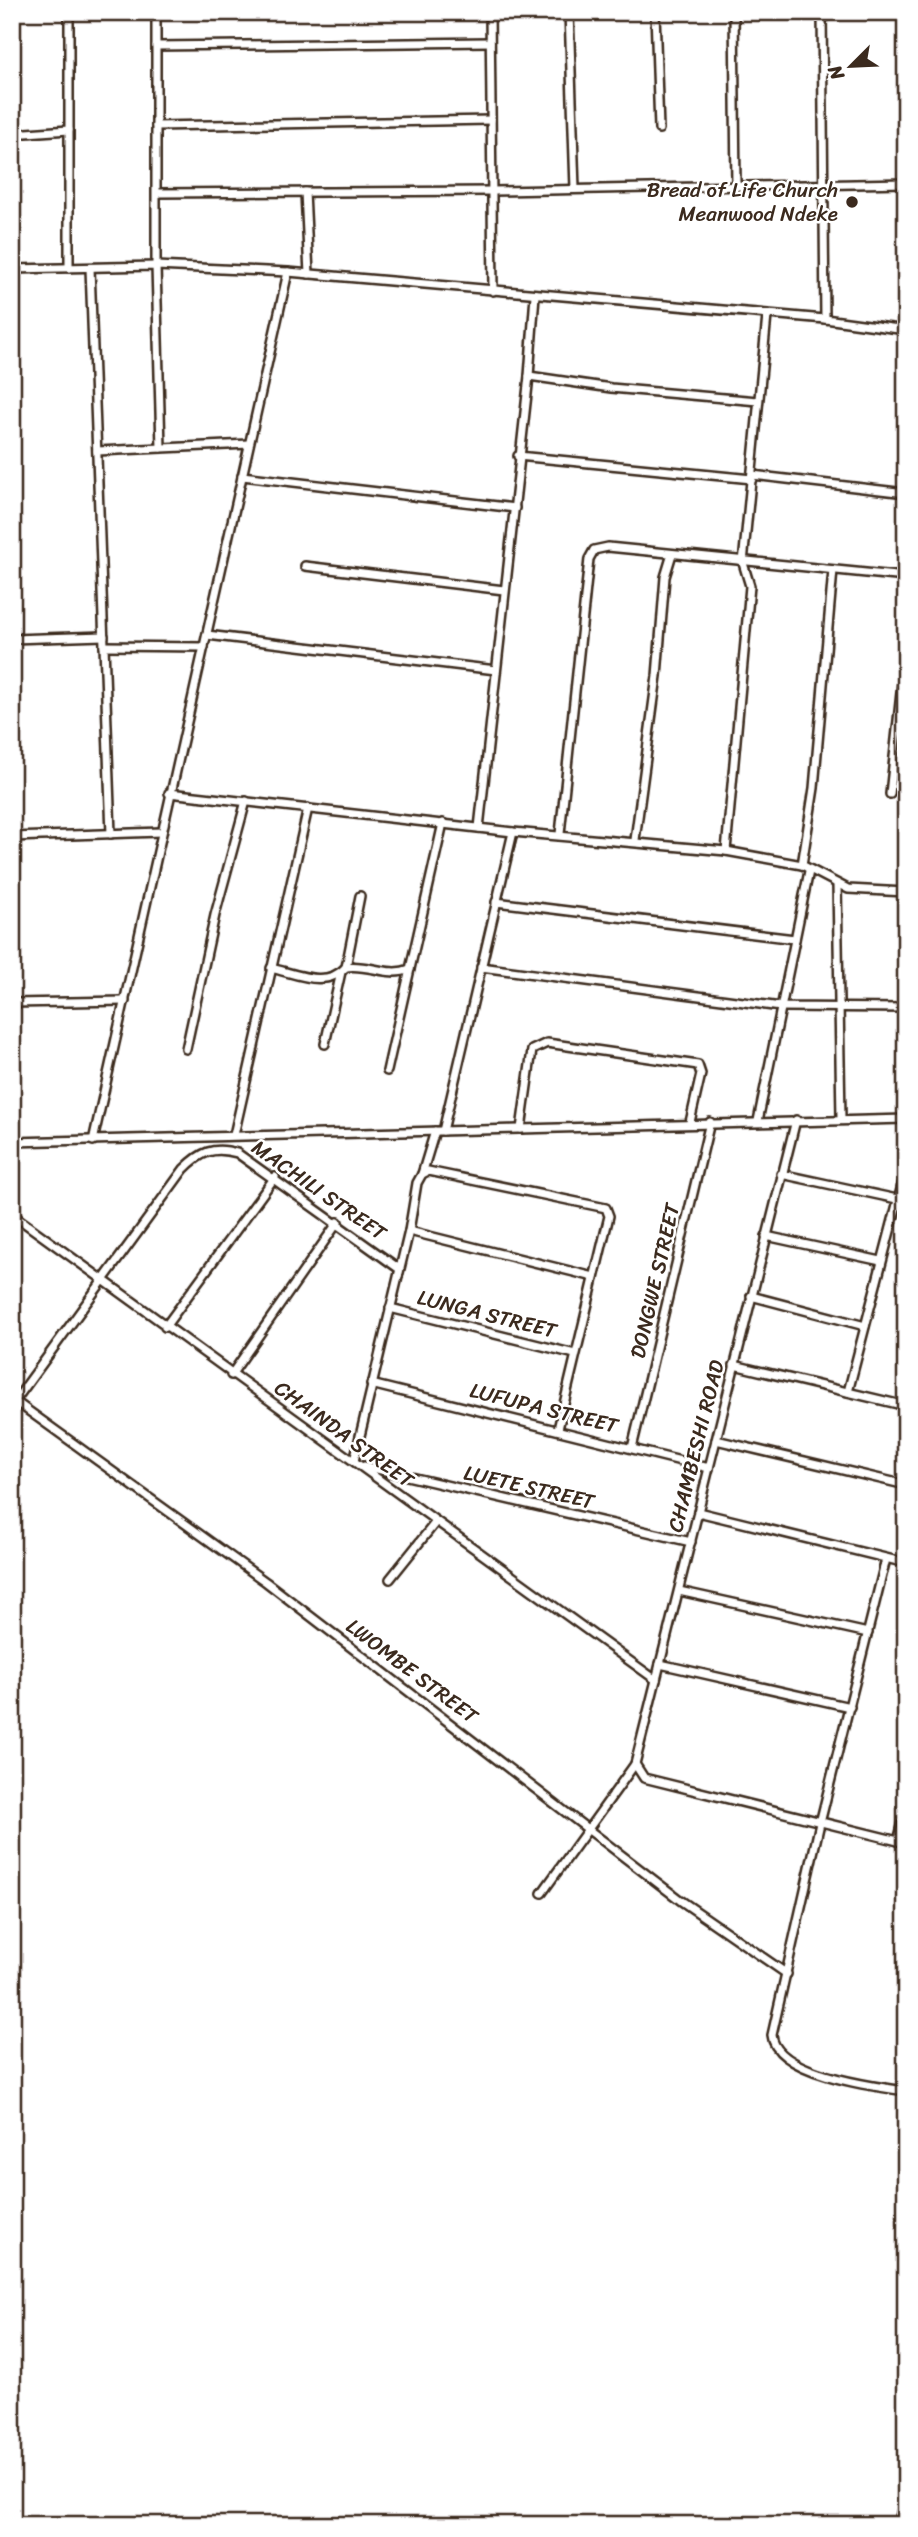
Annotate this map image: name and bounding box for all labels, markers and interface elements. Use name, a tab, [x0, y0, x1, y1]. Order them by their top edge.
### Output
north arrow	[816, 32, 886, 102]
text: N	[818, 59, 854, 86]
place label: Bread of Life Church Meanwood Ndeke	[647, 171, 838, 233]
marker: Bread of Life Church Meanwood Ndeke	[844, 194, 860, 210]
street label: MACHILI STREET	[243, 1129, 396, 1252]
street label: DONGWE STREET	[619, 1198, 692, 1362]
street label: LUNGA STREET	[413, 1278, 562, 1350]
street label: CHAMBESHI ROAD	[656, 1356, 736, 1536]
street label: CHAINDA STREET	[266, 1370, 424, 1499]
street label: LUFUPA STREET	[466, 1371, 624, 1445]
street label: LUETE STREET	[460, 1454, 600, 1521]
street label: LWOMBE STREET	[338, 1608, 488, 1735]

